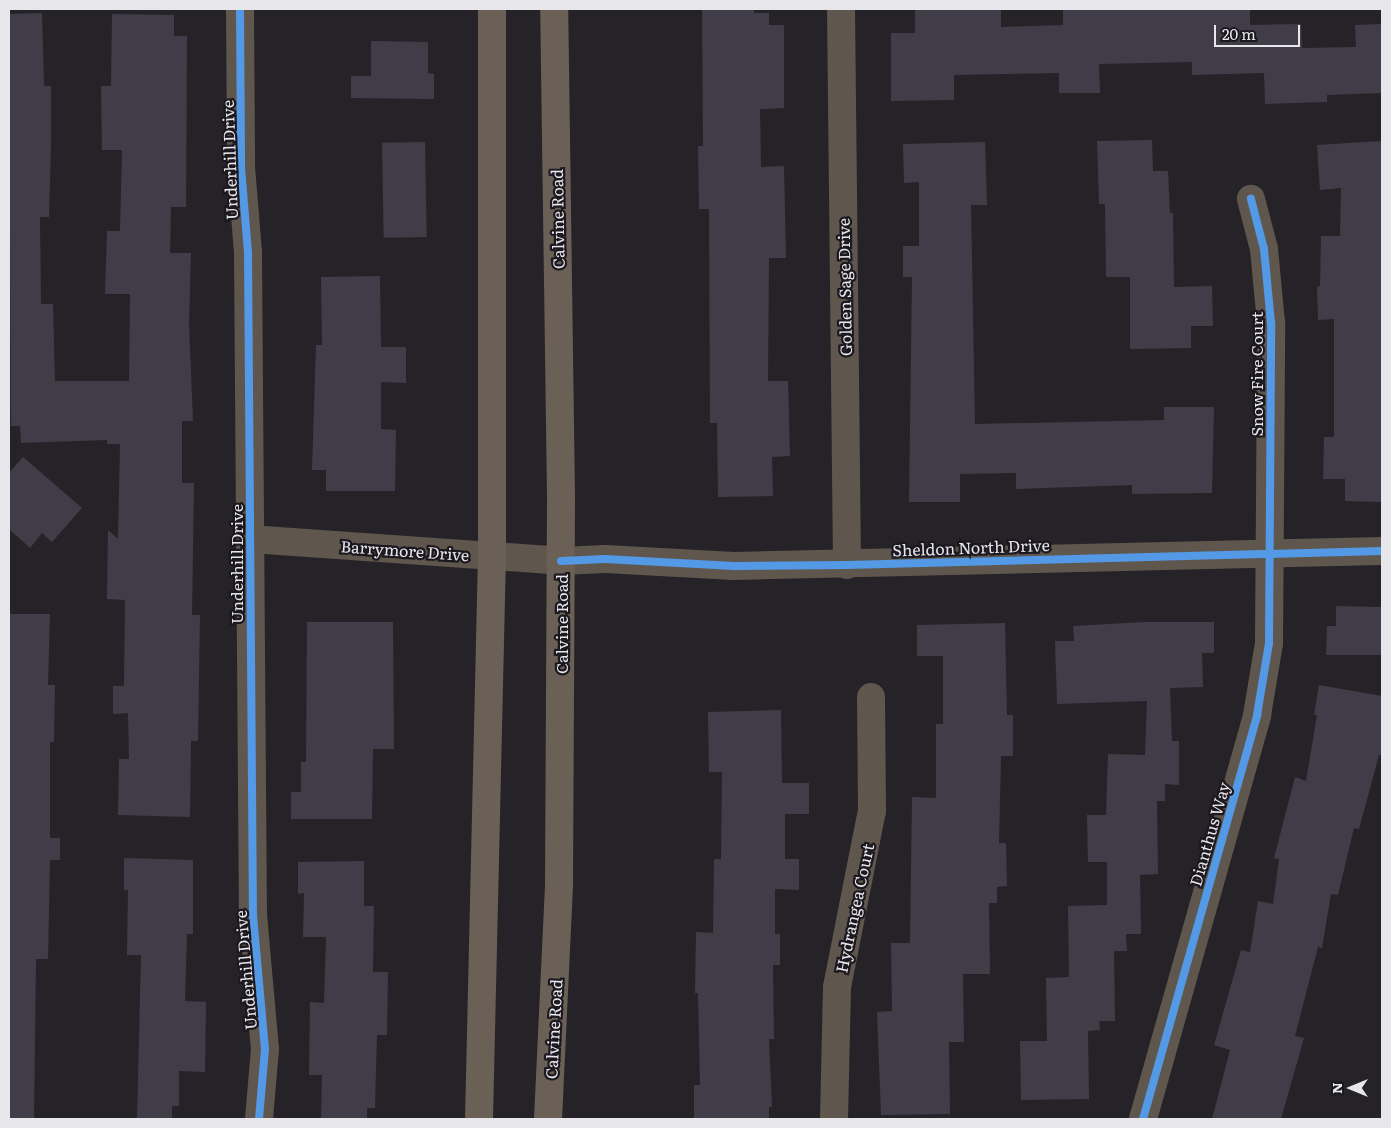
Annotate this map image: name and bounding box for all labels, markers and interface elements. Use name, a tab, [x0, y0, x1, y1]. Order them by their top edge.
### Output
scale bar	[1216, 15, 1302, 47]
text: 20 m	[1222, 22, 1256, 45]
street label: Underhill Drive	[217, 100, 241, 220]
street label: Calvine Road	[547, 169, 567, 269]
street label: Golden Sage Drive	[833, 218, 855, 356]
street label: Snow Fire Court	[1246, 312, 1266, 436]
street label: Underhill Drive	[226, 504, 246, 624]
street label: Sheldon North Drive	[892, 535, 1050, 559]
street label: Barrymore Drive	[340, 536, 470, 564]
street label: Calvine Road	[551, 574, 571, 674]
street label: Dianthus Way	[1185, 780, 1233, 888]
street label: Hydrangea Court	[831, 842, 877, 974]
street label: Underhill Drive	[230, 909, 260, 1031]
street label: Calvine Road	[541, 979, 565, 1079]
north arrow	[1326, 1063, 1376, 1113]
text: N	[1326, 1082, 1346, 1094]

